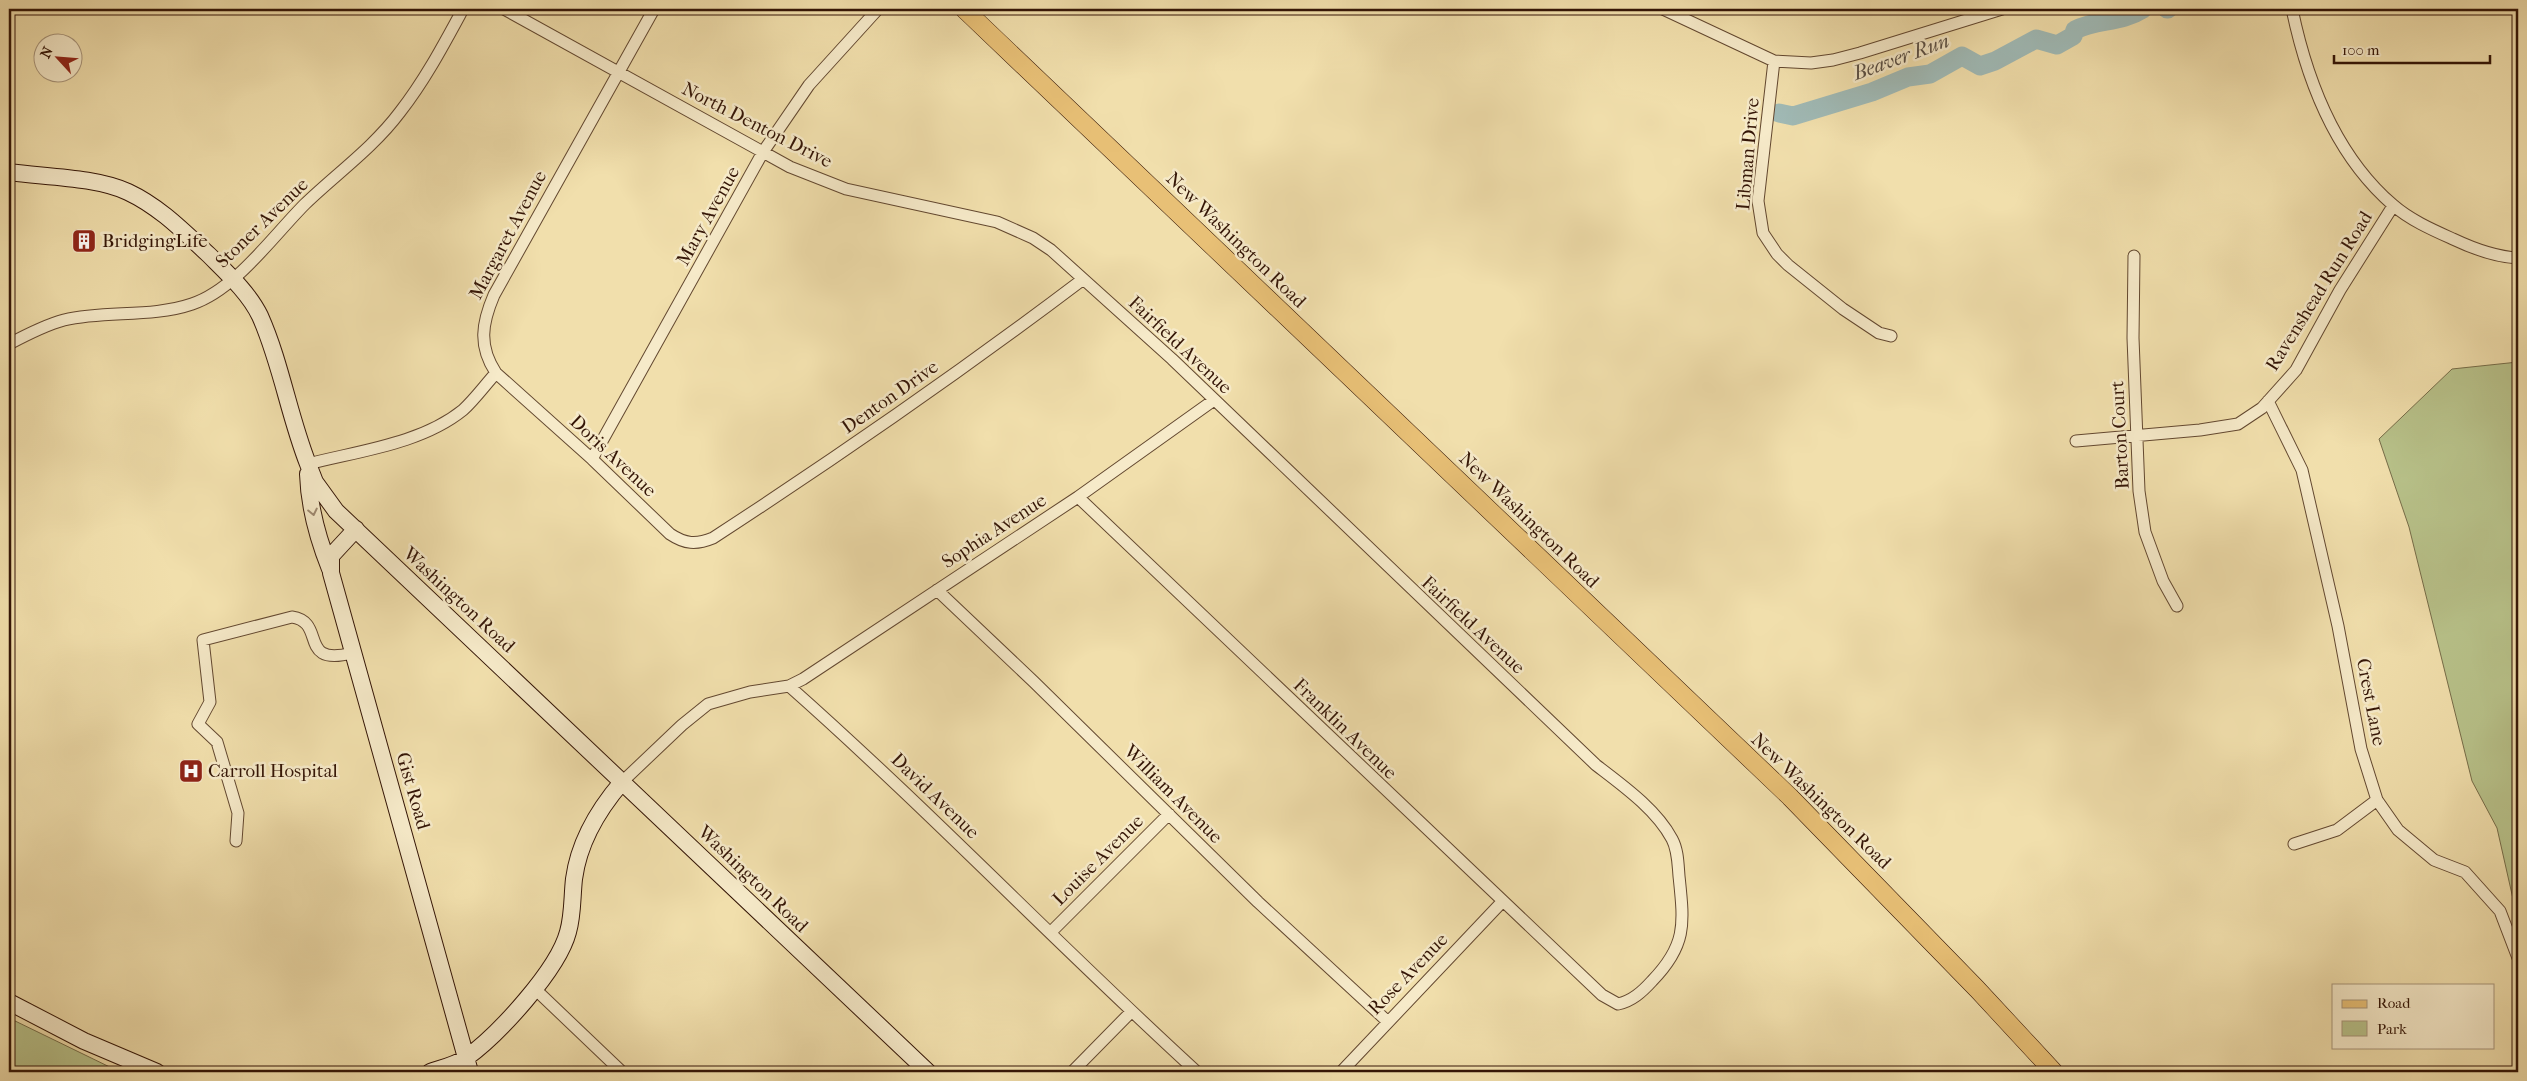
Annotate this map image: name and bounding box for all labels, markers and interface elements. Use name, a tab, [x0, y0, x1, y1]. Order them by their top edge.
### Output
water label: Beaver Run	[1849, 29, 1952, 85]
north arrow	[32, 32, 82, 82]
scale bar	[2334, 32, 2491, 64]
text: 100 m	[2342, 41, 2380, 59]
text: N	[37, 44, 57, 61]
street label: North Denton Drive	[678, 78, 836, 172]
street label: Libman Drive	[1732, 97, 1764, 211]
street label: Mary Avenue	[672, 163, 744, 269]
street label: Margaret Avenue	[465, 167, 551, 303]
street label: New Washington Road	[1161, 167, 1311, 313]
street label: Stoner Avenue	[211, 173, 313, 273]
street label: Ravenshead Run Road	[2261, 207, 2377, 375]
building icon: BridgingLife	[71, 228, 97, 254]
place label: BridgingLife	[102, 230, 208, 252]
street label: Fairfield Avenue	[1124, 291, 1236, 399]
street label: Denton Drive	[838, 356, 942, 438]
street label: Barton Court	[2106, 380, 2134, 490]
street label: Doris Avenue	[565, 410, 661, 502]
street label: New Washington Road	[1454, 447, 1604, 593]
street label: Sophia Avenue	[938, 489, 1050, 573]
one-way arrow	[308, 508, 318, 517]
street label: Washington Road	[398, 542, 520, 658]
street label: Fairfield Avenue	[1417, 571, 1529, 679]
street label: Crest Lane	[2352, 656, 2390, 748]
street label: Franklin Avenue	[1289, 674, 1401, 784]
street label: New Washington Road	[1746, 728, 1896, 874]
street label: William Avenue	[1118, 739, 1227, 848]
street label: David Avenue	[886, 749, 984, 843]
street label: Gist Road	[392, 750, 435, 833]
hospital icon: Carroll Hospital	[178, 758, 204, 784]
place label: Carroll Hospital	[208, 760, 338, 782]
street label: Louise Avenue	[1048, 810, 1148, 910]
street label: Washington Road	[693, 820, 813, 938]
street label: Rose Avenue	[1364, 929, 1452, 1019]
legend	[2332, 984, 2494, 1048]
text: Road	[2377, 994, 2411, 1012]
text: Park	[2377, 1020, 2407, 1038]

